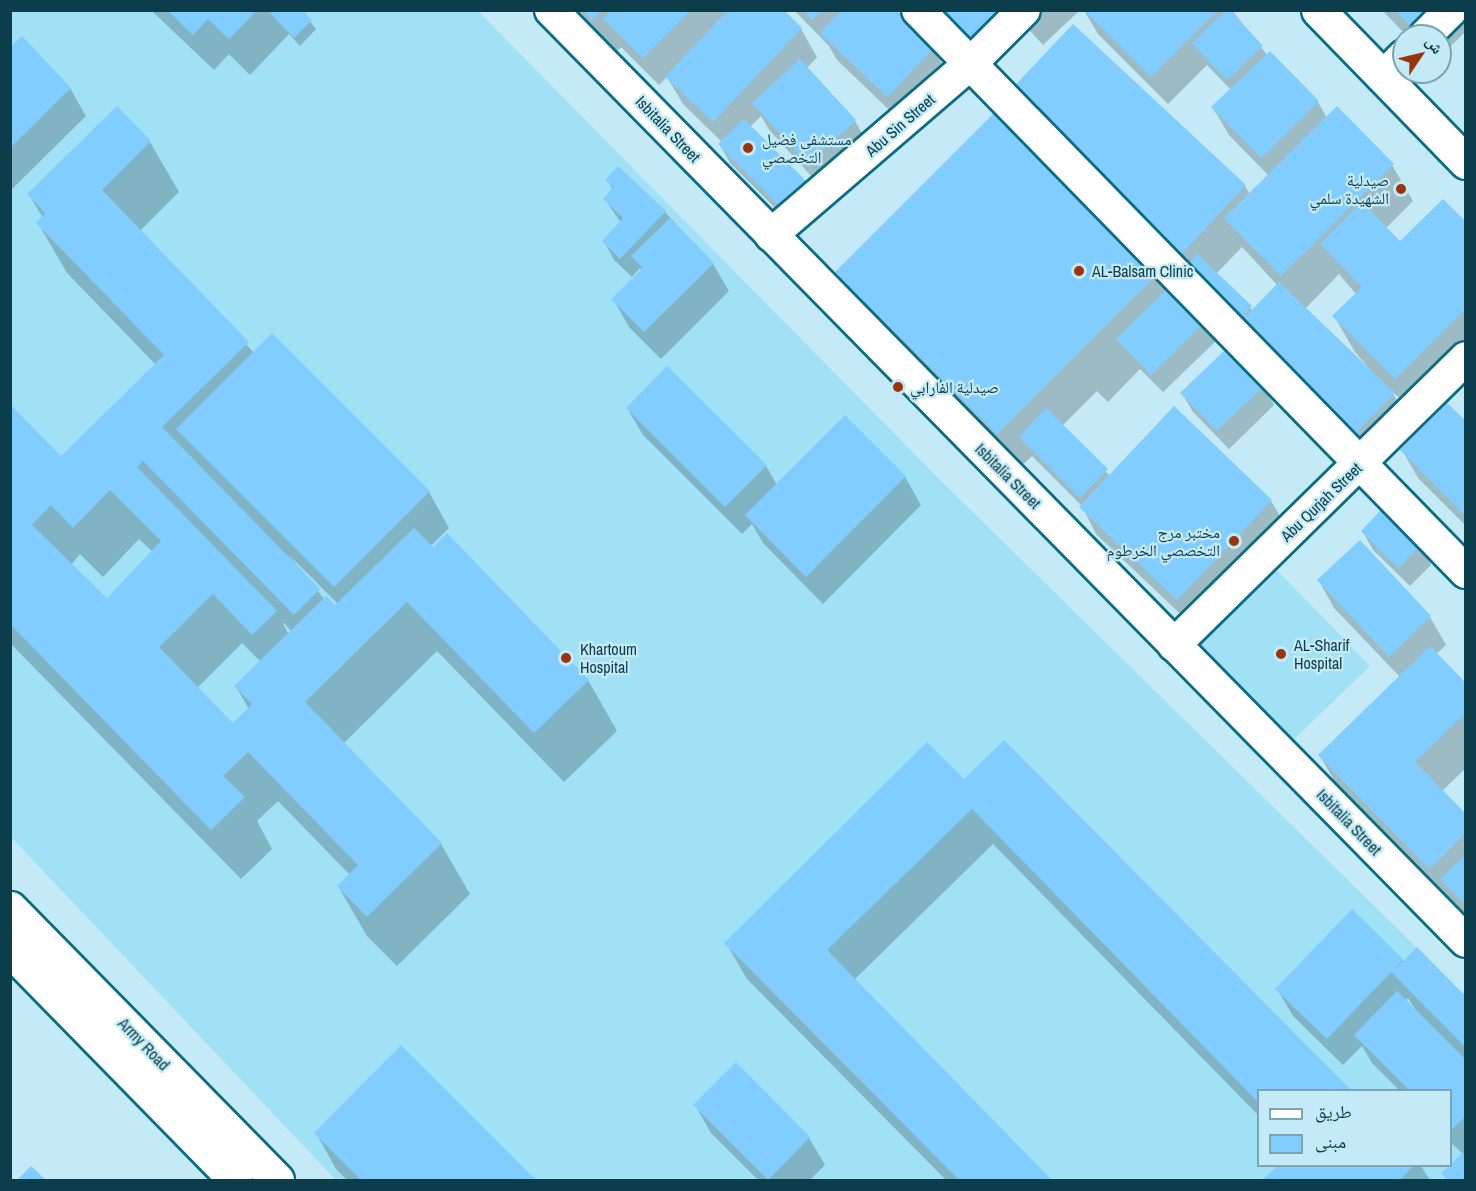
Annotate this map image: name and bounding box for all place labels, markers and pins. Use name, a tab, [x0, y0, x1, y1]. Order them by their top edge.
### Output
place label: مستشفى فضيل التخصصي	[762, 129, 851, 167]
marker: مستشفى فضيل التخصصي	[739, 139, 757, 157]
place label: صيدلية الشهيدة سلمي	[1310, 170, 1389, 208]
marker: صيدلية الشهيدة سلمي	[1394, 182, 1408, 196]
place label: AL-Balsam Clinic	[1092, 261, 1193, 281]
marker: AL-Balsam Clinic	[1070, 262, 1088, 280]
place label: صيدلية الفارابي	[910, 377, 999, 397]
marker: صيدلية الفارابي	[891, 380, 905, 394]
place label: مختبر مرج التخصصي الخرطوم	[1107, 522, 1220, 560]
marker: مختبر مرج التخصصي الخرطوم	[1225, 532, 1243, 550]
place label: AL-Sharif Hospital	[1294, 635, 1349, 673]
place label: Khartoum Hospital	[580, 639, 637, 677]
marker: AL-Sharif Hospital	[1272, 645, 1290, 663]
marker: Khartoum Hospital	[557, 649, 575, 667]

